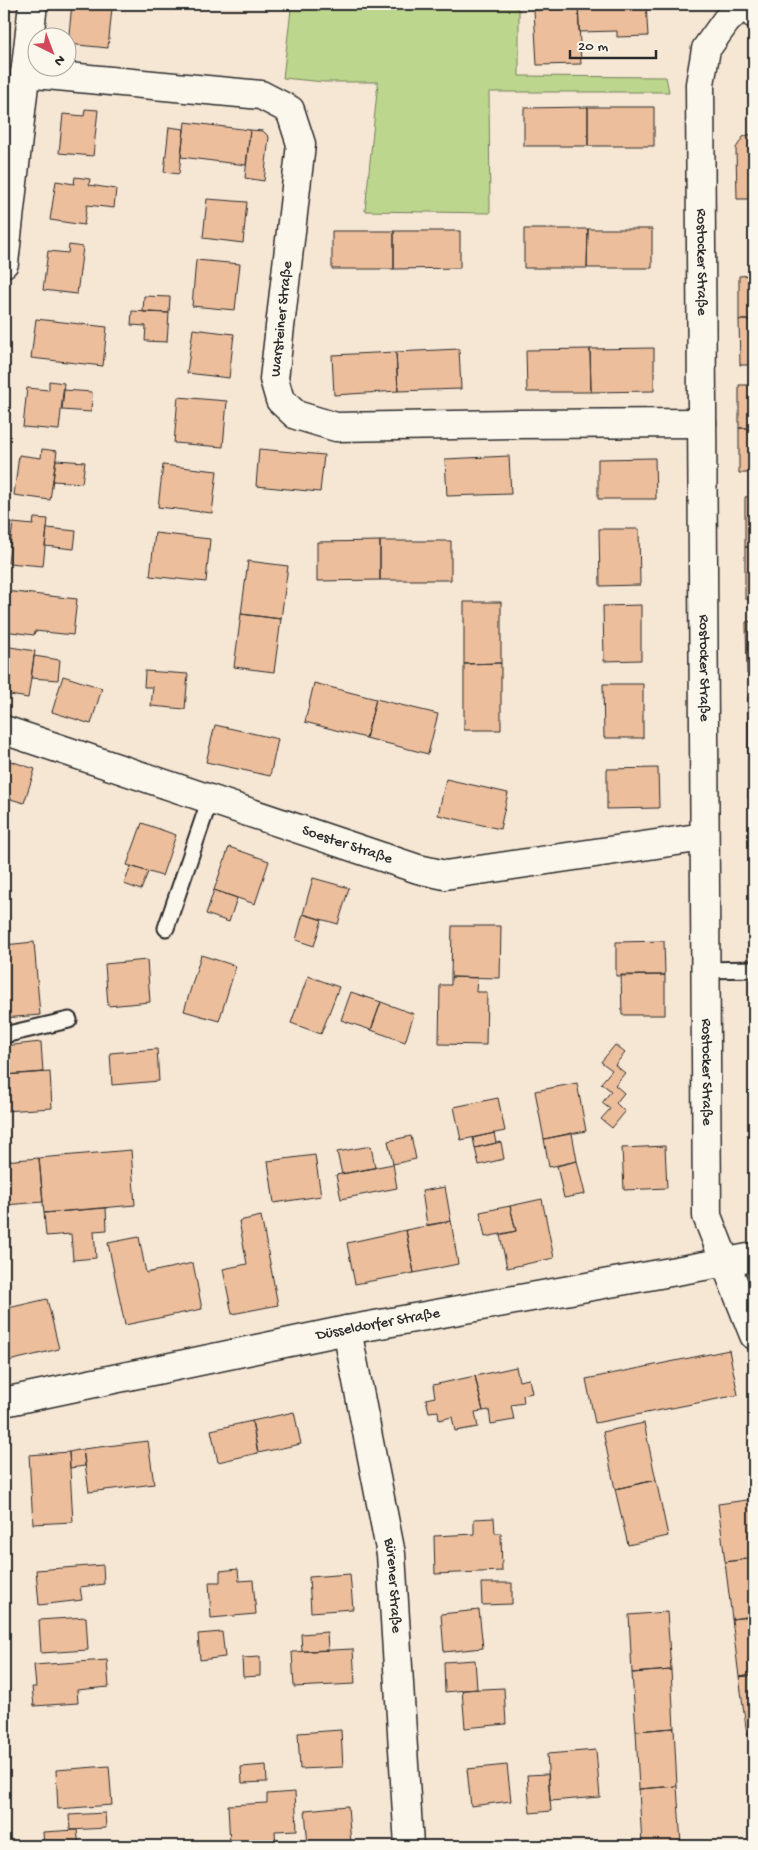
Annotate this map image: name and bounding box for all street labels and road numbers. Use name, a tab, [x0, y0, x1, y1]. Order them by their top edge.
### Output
street label: Rostocker Straße	[692, 208, 710, 316]
street label: Warsteiner Straße	[267, 260, 297, 378]
street label: Rostocker Straße	[694, 614, 713, 722]
street label: Soester Straße	[300, 822, 395, 869]
street label: Rostocker Straße	[697, 1018, 715, 1126]
street label: Düsseldorfer Straße	[314, 1304, 442, 1345]
street label: Bürener Straße	[379, 1536, 405, 1634]

